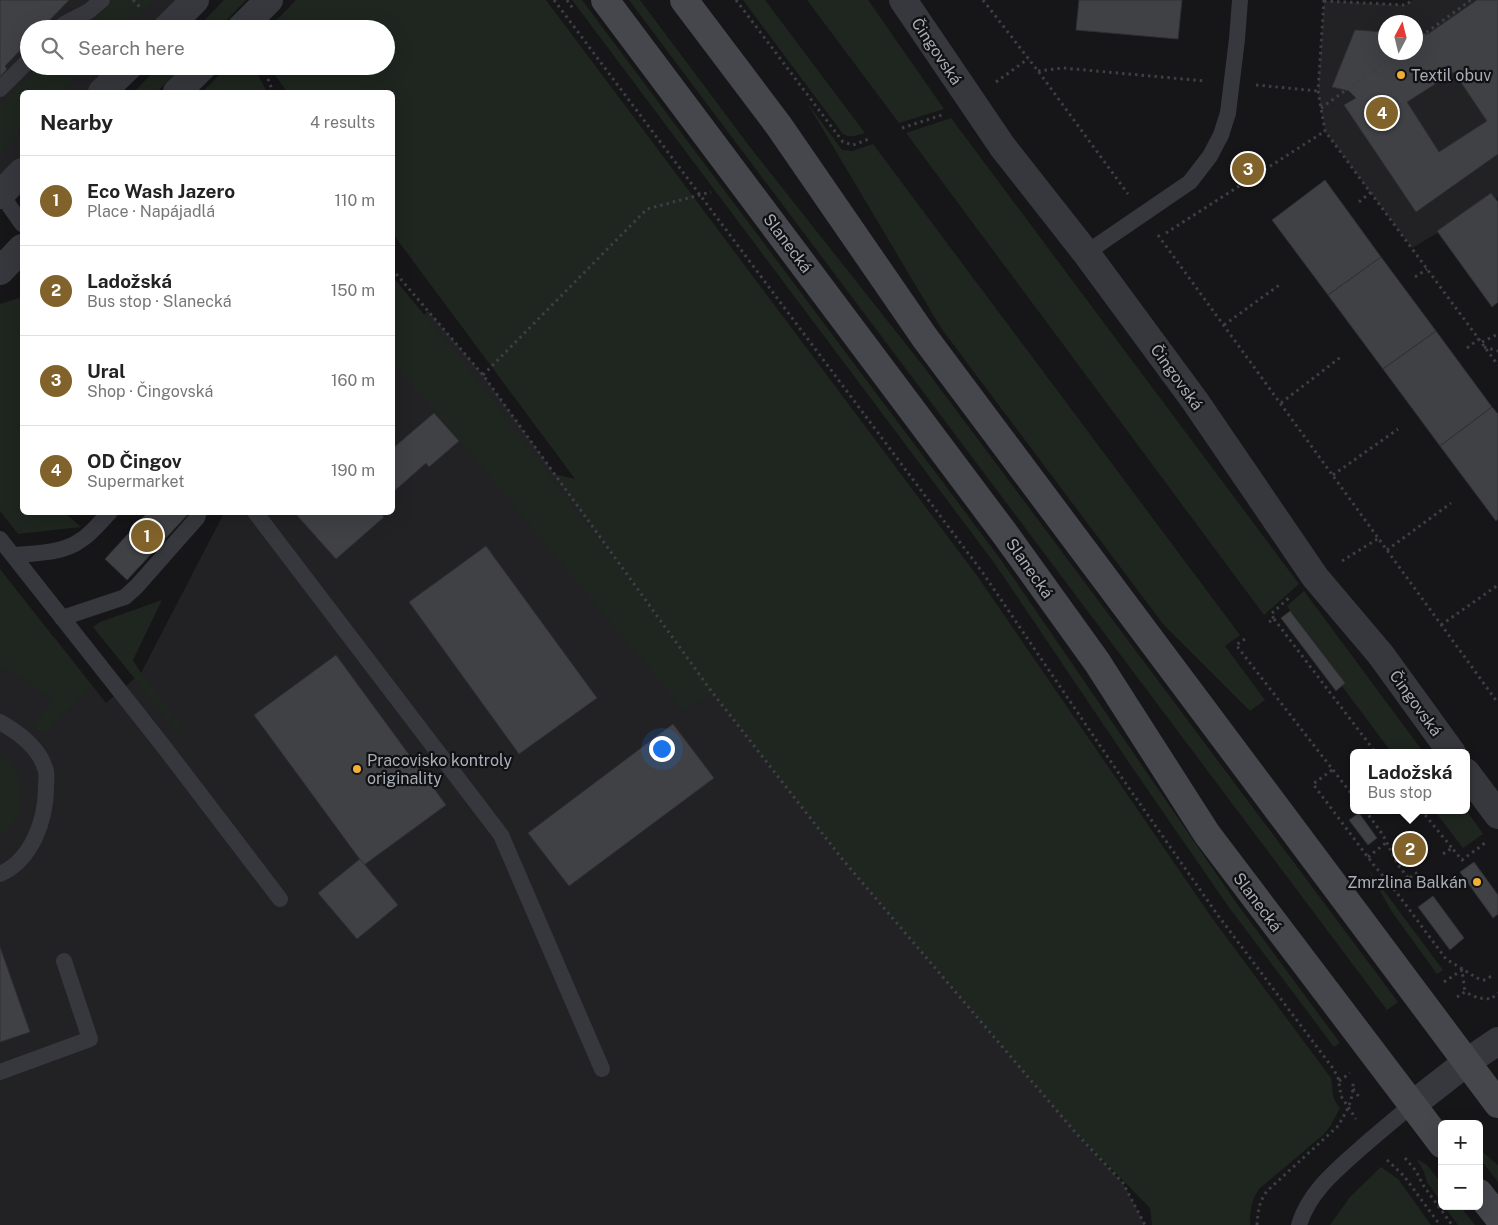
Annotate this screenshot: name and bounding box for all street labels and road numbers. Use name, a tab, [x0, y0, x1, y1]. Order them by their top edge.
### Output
street label: Čingovská	[907, 14, 967, 88]
street label: Slanecká	[759, 210, 816, 277]
street label: Čingovská	[1146, 340, 1208, 414]
street label: Slanecká	[1002, 535, 1057, 602]
street label: Čingovská	[1385, 666, 1447, 740]
street label: Slanecká	[1229, 869, 1286, 936]

